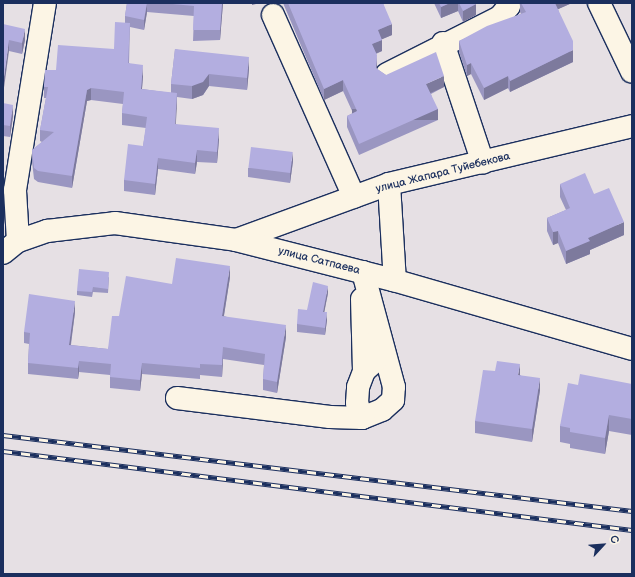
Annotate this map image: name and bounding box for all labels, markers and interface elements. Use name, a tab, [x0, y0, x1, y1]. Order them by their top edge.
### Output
street label: улица Жапара Туйебекова	[375, 150, 511, 196]
street label: улица Сатпаева	[277, 244, 361, 278]
north arrow	[583, 525, 623, 565]
text: С	[607, 533, 622, 546]

